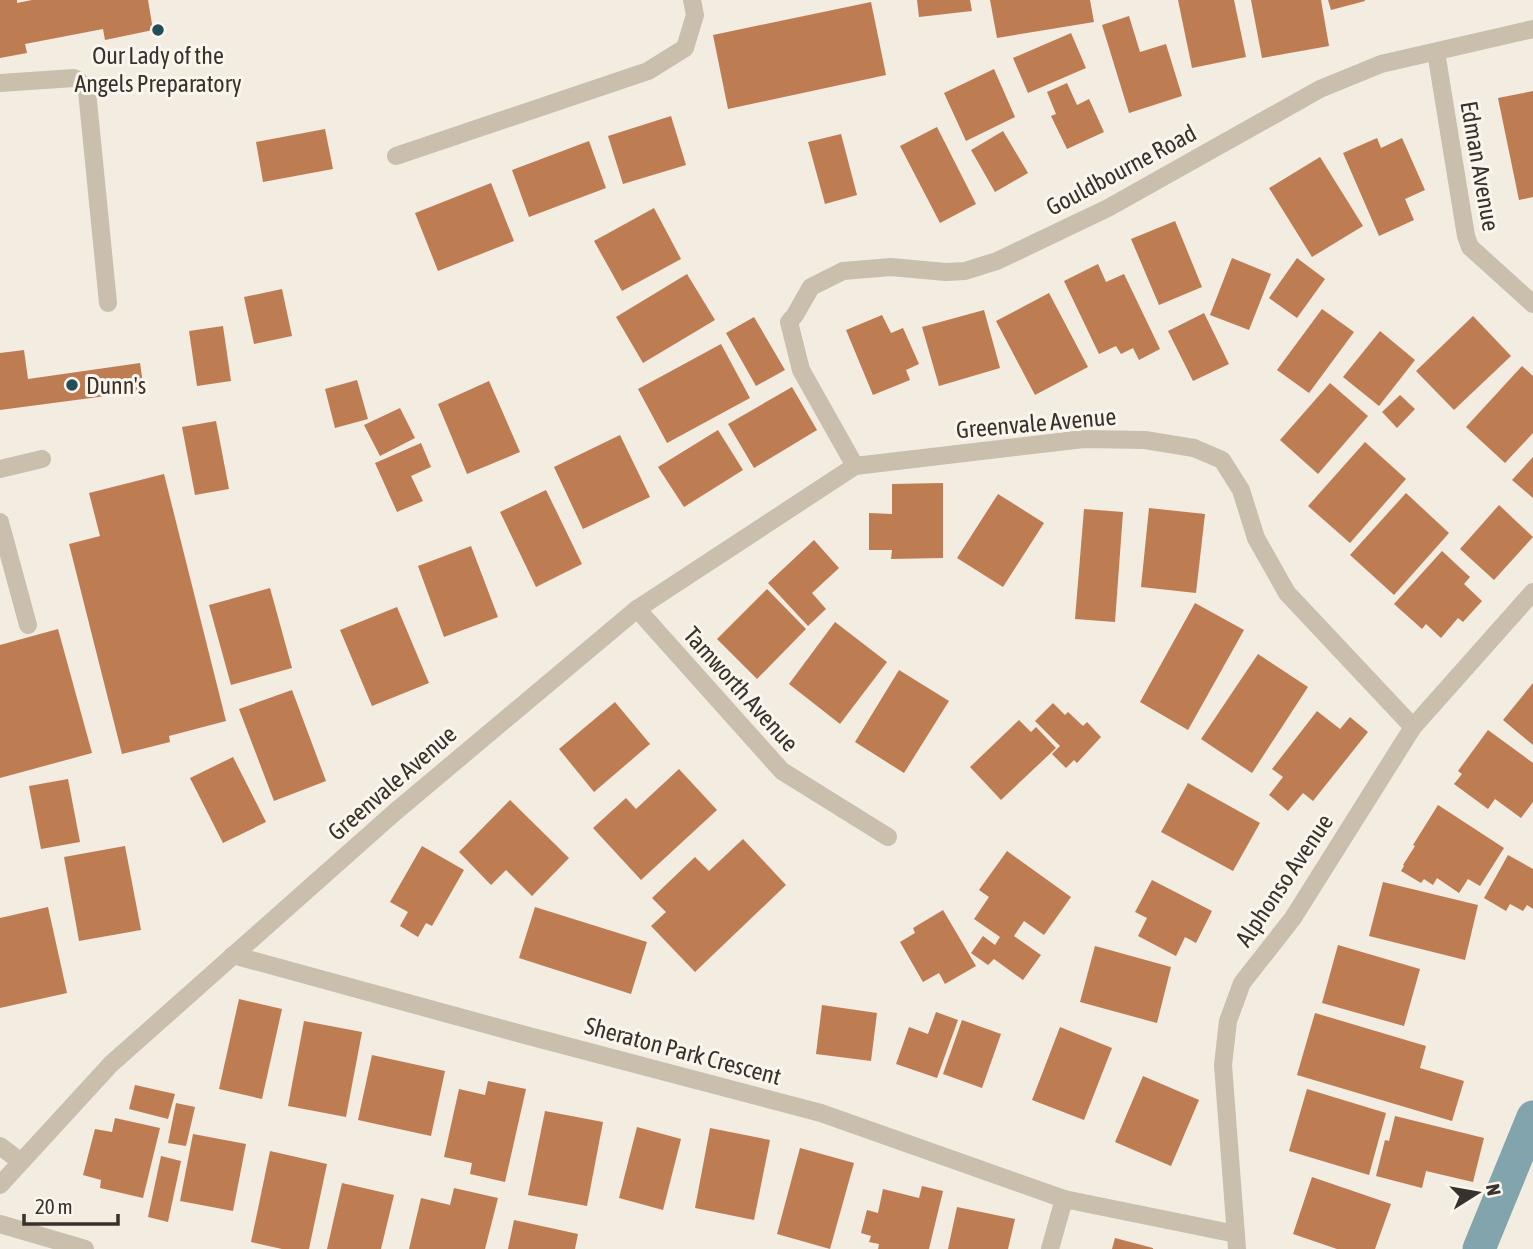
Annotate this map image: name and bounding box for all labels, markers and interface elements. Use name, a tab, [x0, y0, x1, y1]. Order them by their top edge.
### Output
marker: Our Lady of the Angels Preparatory	[150, 22, 166, 38]
place label: Our Lady of the Angels Preparatory	[74, 42, 242, 97]
street label: Edman Avenue	[1455, 99, 1505, 233]
street label: Gouldbourne Road	[1041, 119, 1201, 221]
place label: Dunn's	[86, 372, 146, 399]
marker: Dunn's	[64, 377, 80, 393]
street label: Greenvale Avenue	[955, 403, 1117, 443]
street label: Tamworth Avenue	[678, 621, 804, 757]
street label: Greenvale Avenue	[323, 720, 461, 846]
street label: Alphonso Avenue	[1230, 809, 1338, 951]
street label: Sheraton Park Crescent	[582, 1012, 784, 1090]
north arrow	[1442, 1158, 1512, 1228]
scale bar	[24, 1182, 119, 1226]
text: N	[1482, 1182, 1506, 1197]
text: 20 m	[35, 1194, 73, 1218]

